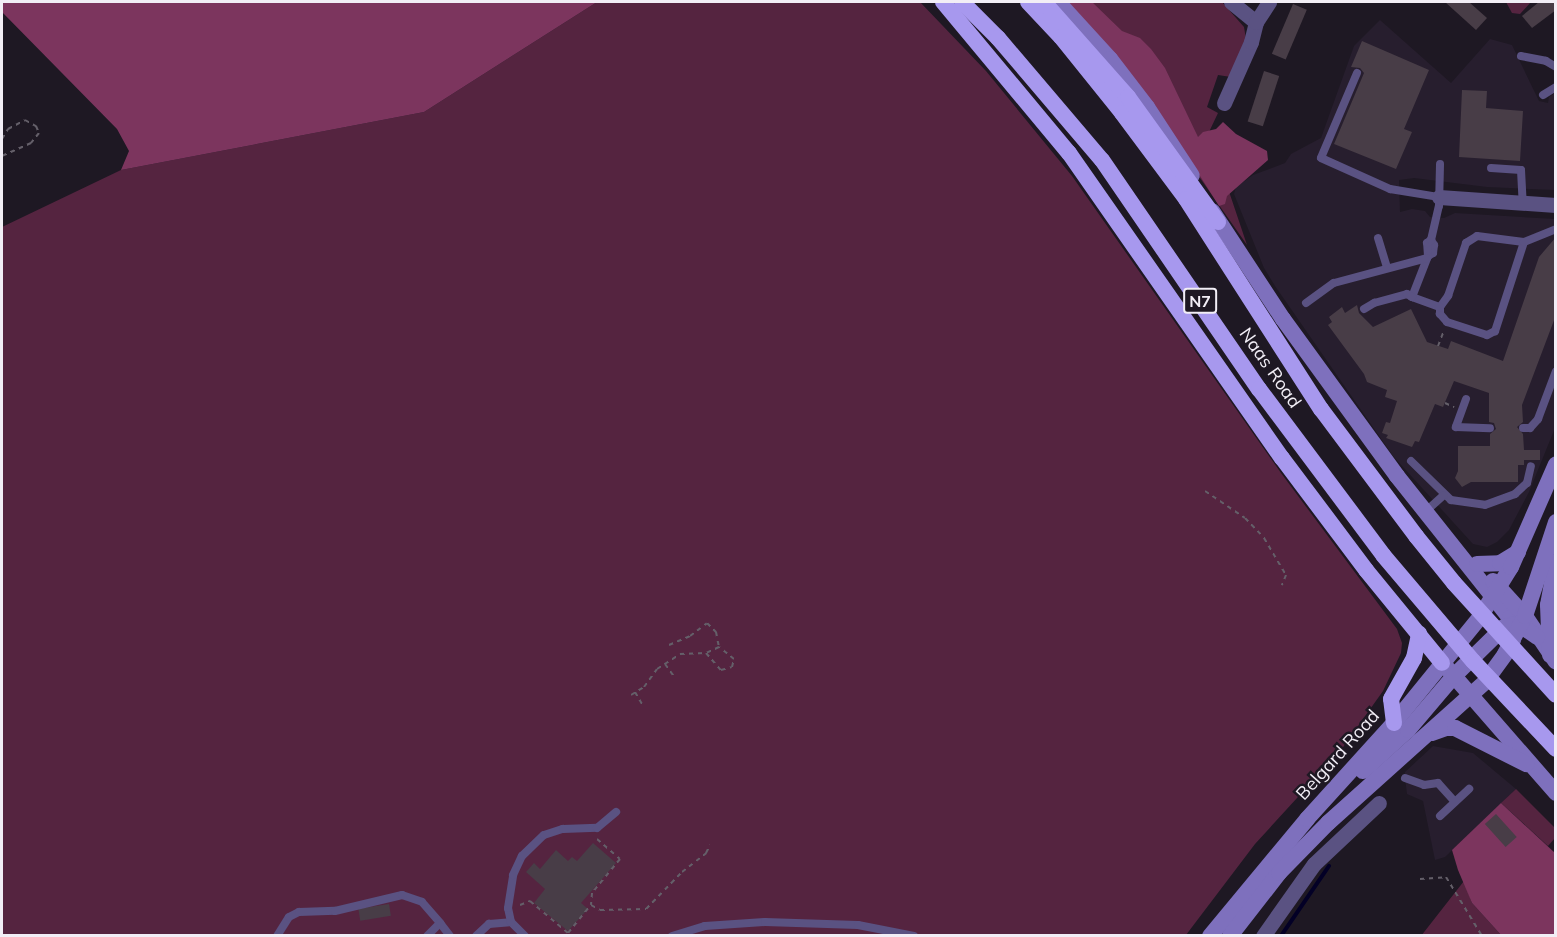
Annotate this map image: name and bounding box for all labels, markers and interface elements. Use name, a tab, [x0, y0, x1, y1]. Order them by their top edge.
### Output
road number: N7	[1182, 288, 1218, 314]
street label: Naas Road	[1235, 324, 1305, 412]
street label: Belgard Road	[1292, 705, 1384, 805]

